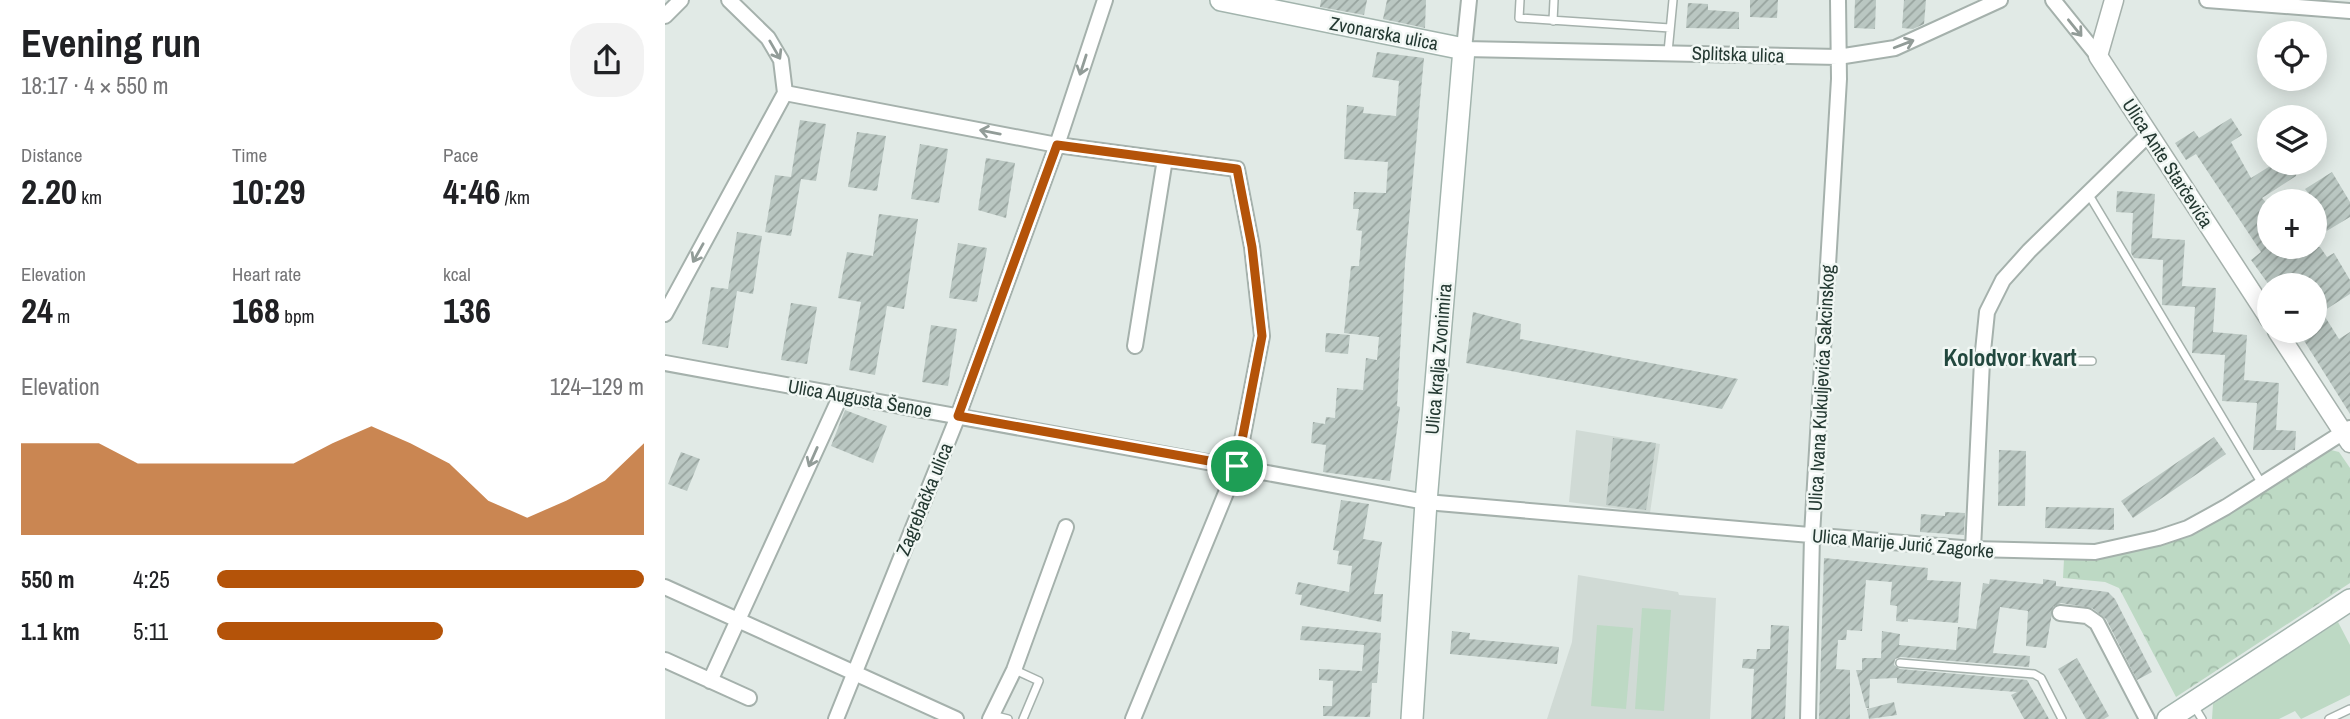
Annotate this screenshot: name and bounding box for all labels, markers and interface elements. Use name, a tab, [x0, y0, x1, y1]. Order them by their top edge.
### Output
street label: Zvonarska ulica	[1328, 10, 1441, 56]
text: Evening run	[21, 18, 201, 69]
one-way arrow	[2068, 18, 2083, 37]
map controls	[2257, 21, 2327, 343]
button: locate	[2257, 21, 2327, 91]
button: share	[570, 23, 644, 97]
one-way arrow	[1893, 36, 1915, 49]
street label: Splitska ulica	[1691, 39, 1785, 69]
one-way arrow	[768, 40, 782, 60]
one-way arrow	[1076, 53, 1088, 75]
text: 18:17 · 4 × 550 m	[21, 70, 168, 101]
street label: Ulica Ante Starčevića	[2117, 93, 2220, 233]
button: layers	[2257, 105, 2327, 175]
one-way arrow	[979, 125, 1002, 138]
text: Distance	[21, 142, 82, 168]
text: Time	[232, 142, 267, 168]
text: Pace	[443, 142, 479, 168]
text: 2.20	[21, 168, 77, 215]
text: 10:29	[232, 168, 305, 215]
text: 4:46	[443, 168, 500, 215]
text: km	[77, 184, 102, 210]
text: /km	[500, 184, 530, 210]
button: +	[2257, 189, 2327, 259]
one-way arrow	[691, 243, 705, 263]
text: Elevation	[21, 261, 86, 287]
text: Heart rate	[232, 261, 301, 287]
text: kcal	[443, 261, 471, 287]
street label: Ulica Ivana Kukuljevića Sakcinskog	[1802, 264, 1840, 512]
button: −	[2257, 273, 2327, 343]
street label: Ulica kralja Zvonimira	[1418, 282, 1458, 436]
text: 24	[21, 287, 53, 334]
text: 168	[232, 287, 280, 334]
text: 136	[443, 287, 491, 334]
text: m	[53, 303, 70, 329]
text: bpm	[280, 303, 315, 329]
district label: Kolodvor kvart	[1943, 342, 2077, 373]
text: Elevation	[21, 371, 100, 402]
text: 124–129 m	[550, 371, 644, 402]
street label: Ulica Augusta Šenoe	[786, 373, 934, 423]
pin	[1207, 436, 1267, 496]
street label: Zagrebačka ulica	[890, 438, 959, 559]
one-way arrow	[806, 446, 819, 467]
icon: arrive	[1218, 447, 1256, 485]
street label: Ulica Marije Jurić Zagorke	[1811, 522, 1995, 564]
text: 550 m	[21, 564, 74, 595]
text: 4:25	[133, 564, 170, 595]
text: 1.1 km	[21, 616, 80, 647]
text: 5:11	[133, 616, 168, 647]

